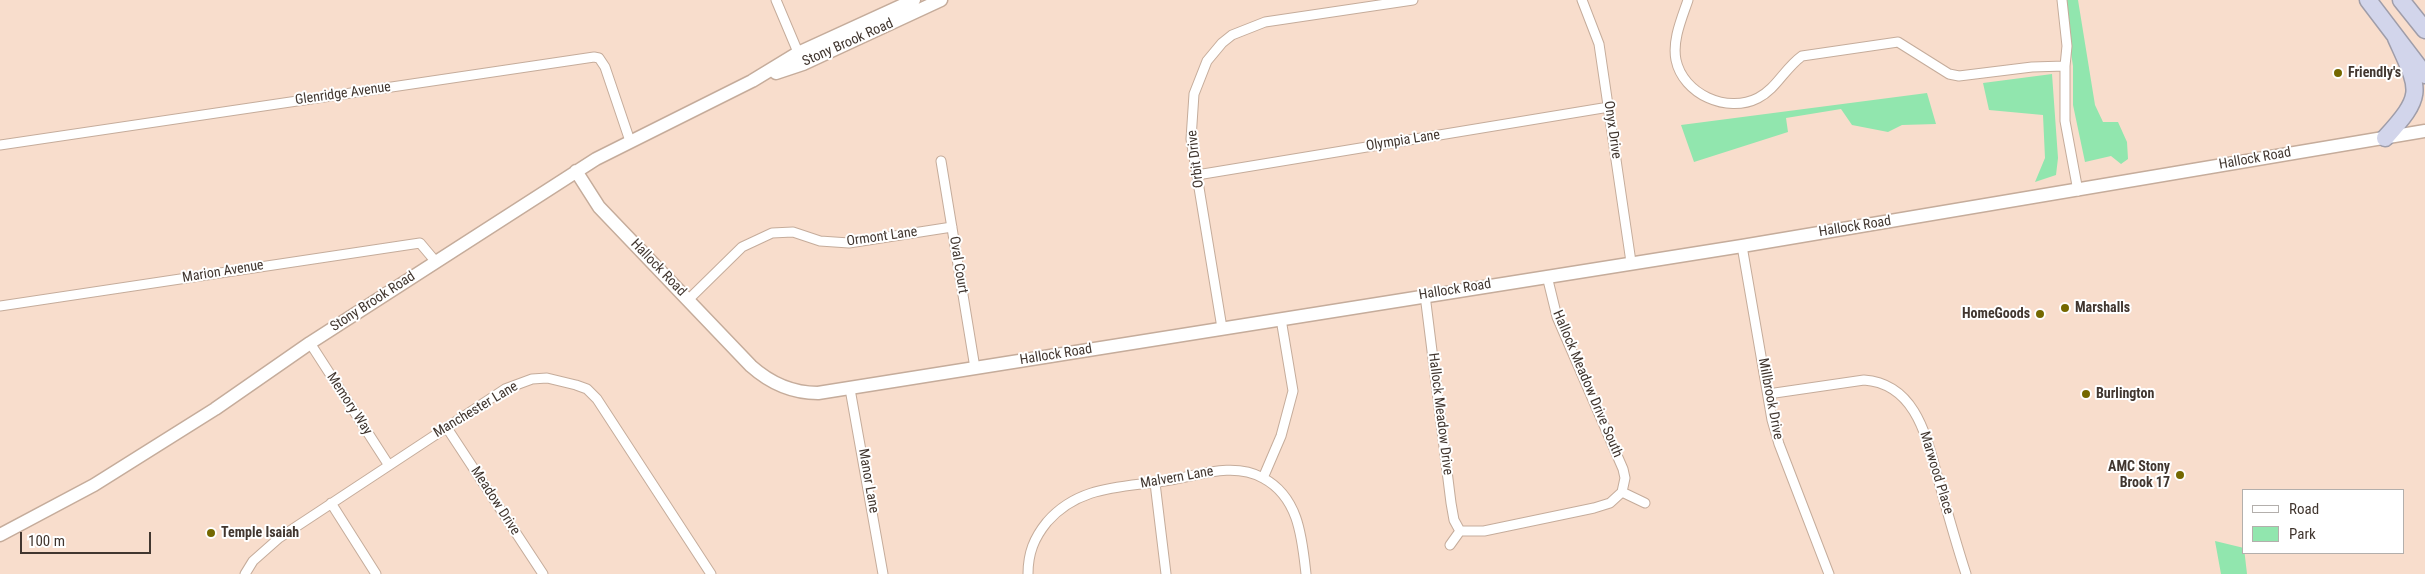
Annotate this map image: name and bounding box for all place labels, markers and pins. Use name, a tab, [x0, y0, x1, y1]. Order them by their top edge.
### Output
place label: Friendly's	[2348, 65, 2401, 81]
marker: Friendly's	[2332, 67, 2344, 79]
place label: Marshalls	[2075, 300, 2130, 316]
marker: Marshalls	[2059, 302, 2071, 314]
place label: HomeGoods	[1962, 306, 2030, 322]
marker: HomeGoods	[2034, 308, 2046, 320]
place label: Burlington	[2096, 386, 2154, 402]
marker: Burlington	[2080, 388, 2092, 400]
place label: AMC Stony Brook 17	[2108, 459, 2170, 492]
marker: AMC Stony Brook 17	[2174, 469, 2186, 481]
place label: Temple Isaiah	[221, 525, 299, 541]
marker: Temple Isaiah	[205, 527, 217, 539]

